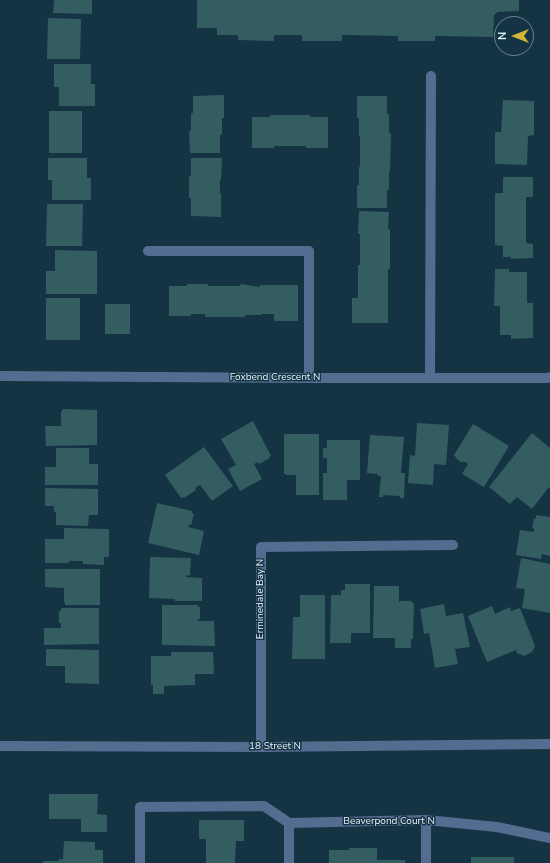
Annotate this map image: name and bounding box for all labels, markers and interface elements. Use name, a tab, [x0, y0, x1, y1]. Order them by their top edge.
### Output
north arrow	[494, 16, 534, 56]
text: N	[495, 32, 510, 40]
street label: Foxbend Crescent N	[230, 372, 320, 384]
street label: Erminedale Bay N	[255, 559, 267, 639]
street label: 18 Street N	[249, 741, 301, 753]
street label: Beaverpond Court N	[343, 816, 435, 828]

